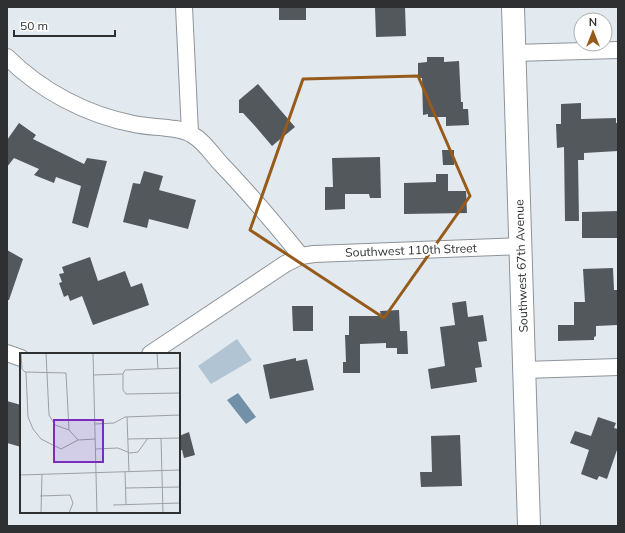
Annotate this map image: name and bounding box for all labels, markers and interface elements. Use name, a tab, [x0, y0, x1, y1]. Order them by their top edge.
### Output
scale bar	[14, 12, 115, 38]
north arrow	[573, 12, 613, 52]
text: N	[589, 15, 597, 29]
text: 50 m	[20, 18, 48, 33]
street label: Southwest 67th Avenue	[511, 199, 531, 333]
street label: Southwest 110th Street	[345, 240, 477, 260]
inset map	[20, 353, 180, 513]

